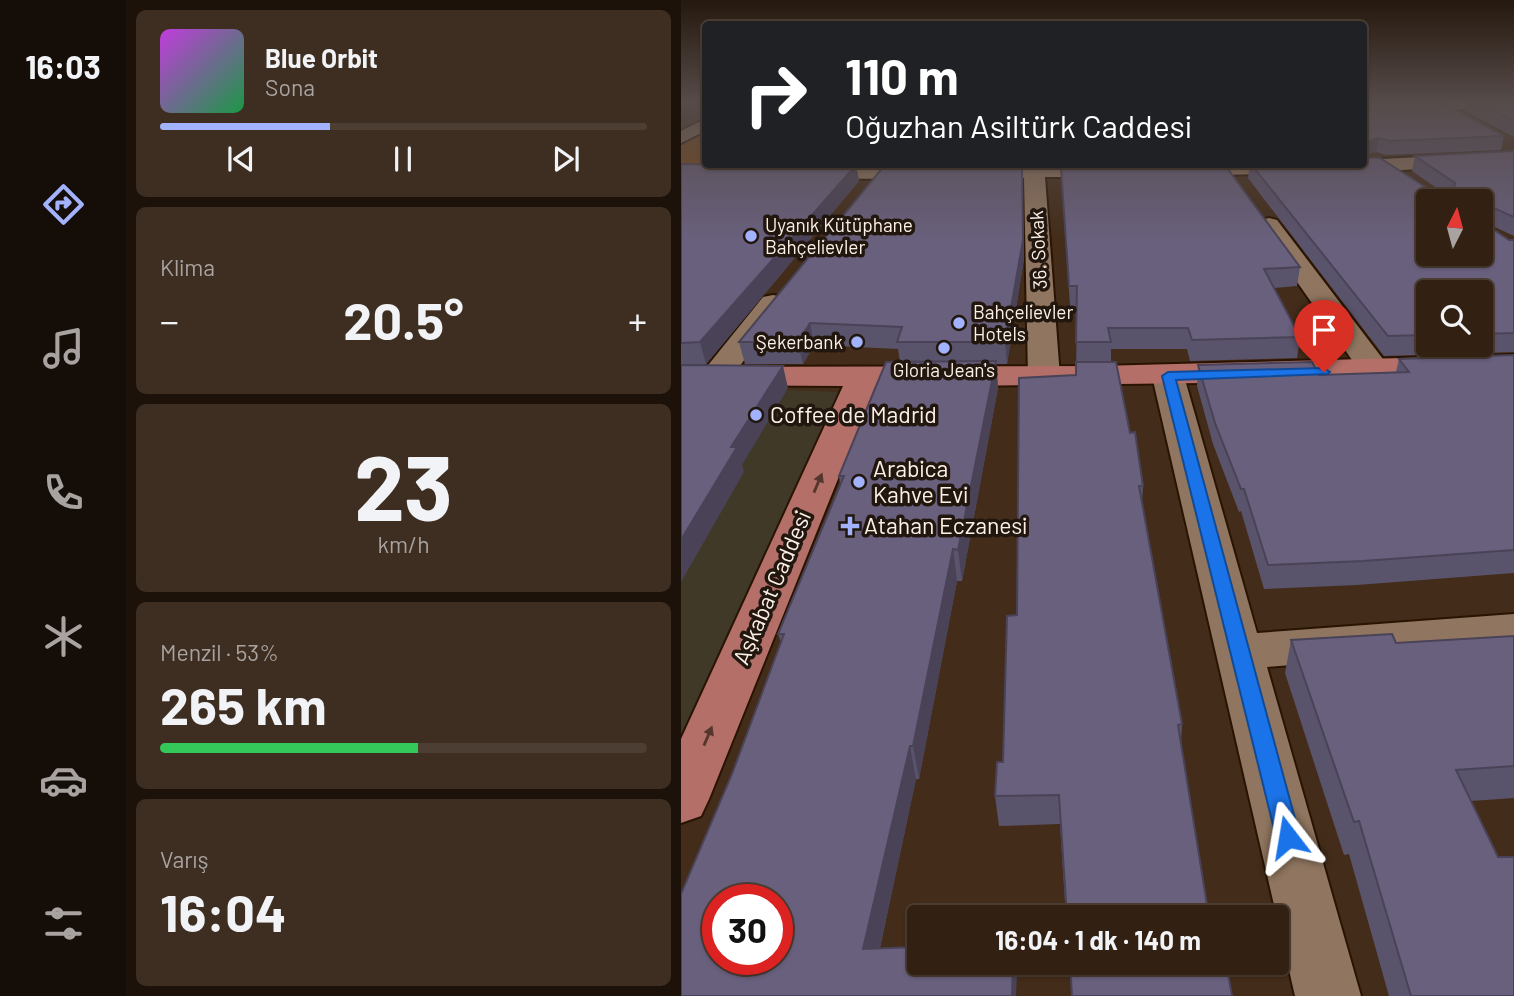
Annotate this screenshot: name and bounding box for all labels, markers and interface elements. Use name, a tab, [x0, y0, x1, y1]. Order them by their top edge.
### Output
text: Blue Orbit	[265, 42, 378, 73]
text: 110 m	[845, 46, 959, 105]
text: 16:03	[25, 47, 101, 85]
icon: right	[730, 49, 821, 140]
text: Sona	[265, 73, 315, 101]
text: Oğuzhan Asiltürk Caddesi	[845, 106, 1192, 144]
icon: previous	[222, 140, 260, 178]
icon: pause	[384, 140, 422, 178]
icon: next	[547, 140, 585, 178]
icon: directions	[39, 180, 88, 229]
north arrow	[1416, 189, 1493, 266]
map controls	[1416, 189, 1493, 357]
street label: 36. Sokak	[1024, 210, 1051, 290]
place label: Uyanık Kütüphane Bahçelievler	[765, 213, 913, 258]
marker: Uyanık Kütüphane Bahçelievler	[743, 228, 759, 244]
text: Klima	[160, 253, 215, 281]
button: search	[1416, 280, 1493, 357]
text: 20.5°	[343, 288, 464, 350]
text: −	[160, 297, 179, 343]
text: +	[628, 297, 647, 343]
place label: Bahçelievler Hotels	[973, 300, 1073, 345]
pin	[1294, 300, 1354, 372]
icon: arrive	[1305, 311, 1343, 349]
marker: Bahçelievler Hotels	[951, 315, 967, 331]
icon: music	[39, 324, 88, 373]
place label: Şekerbank	[756, 330, 843, 353]
marker: Şekerbank	[849, 334, 865, 350]
marker: Gloria Jean's	[936, 340, 952, 356]
place label: Gloria Jean's	[893, 358, 995, 381]
place label: Coffee de Madrid	[770, 400, 937, 428]
marker: Coffee de Madrid	[748, 407, 764, 423]
text: 23	[354, 430, 453, 539]
place label: Arabica Kahve Evi	[873, 454, 968, 508]
icon: phone	[39, 468, 88, 517]
one-way arrow	[813, 472, 824, 493]
marker: Arabica Kahve Evi	[851, 474, 867, 490]
street label: Aşkabat Caddesi	[726, 507, 816, 669]
place label: Atahan Eczanesi	[864, 511, 1027, 539]
marker: Atahan Eczanesi	[842, 518, 858, 534]
text: km/h	[377, 530, 430, 558]
icon: climate	[39, 612, 88, 661]
text: Menzil · 53%	[160, 638, 279, 666]
text: 265 km	[160, 673, 327, 735]
one-way arrow	[703, 726, 714, 747]
icon: car	[39, 756, 88, 805]
position arrow	[1251, 800, 1325, 874]
text: Varış	[160, 845, 209, 873]
text: 16:04	[160, 880, 286, 942]
speed limit sign: 30	[702, 884, 793, 975]
icon: filters	[39, 899, 88, 948]
text: 16:04 · 1 dk · 140 m	[995, 924, 1201, 955]

